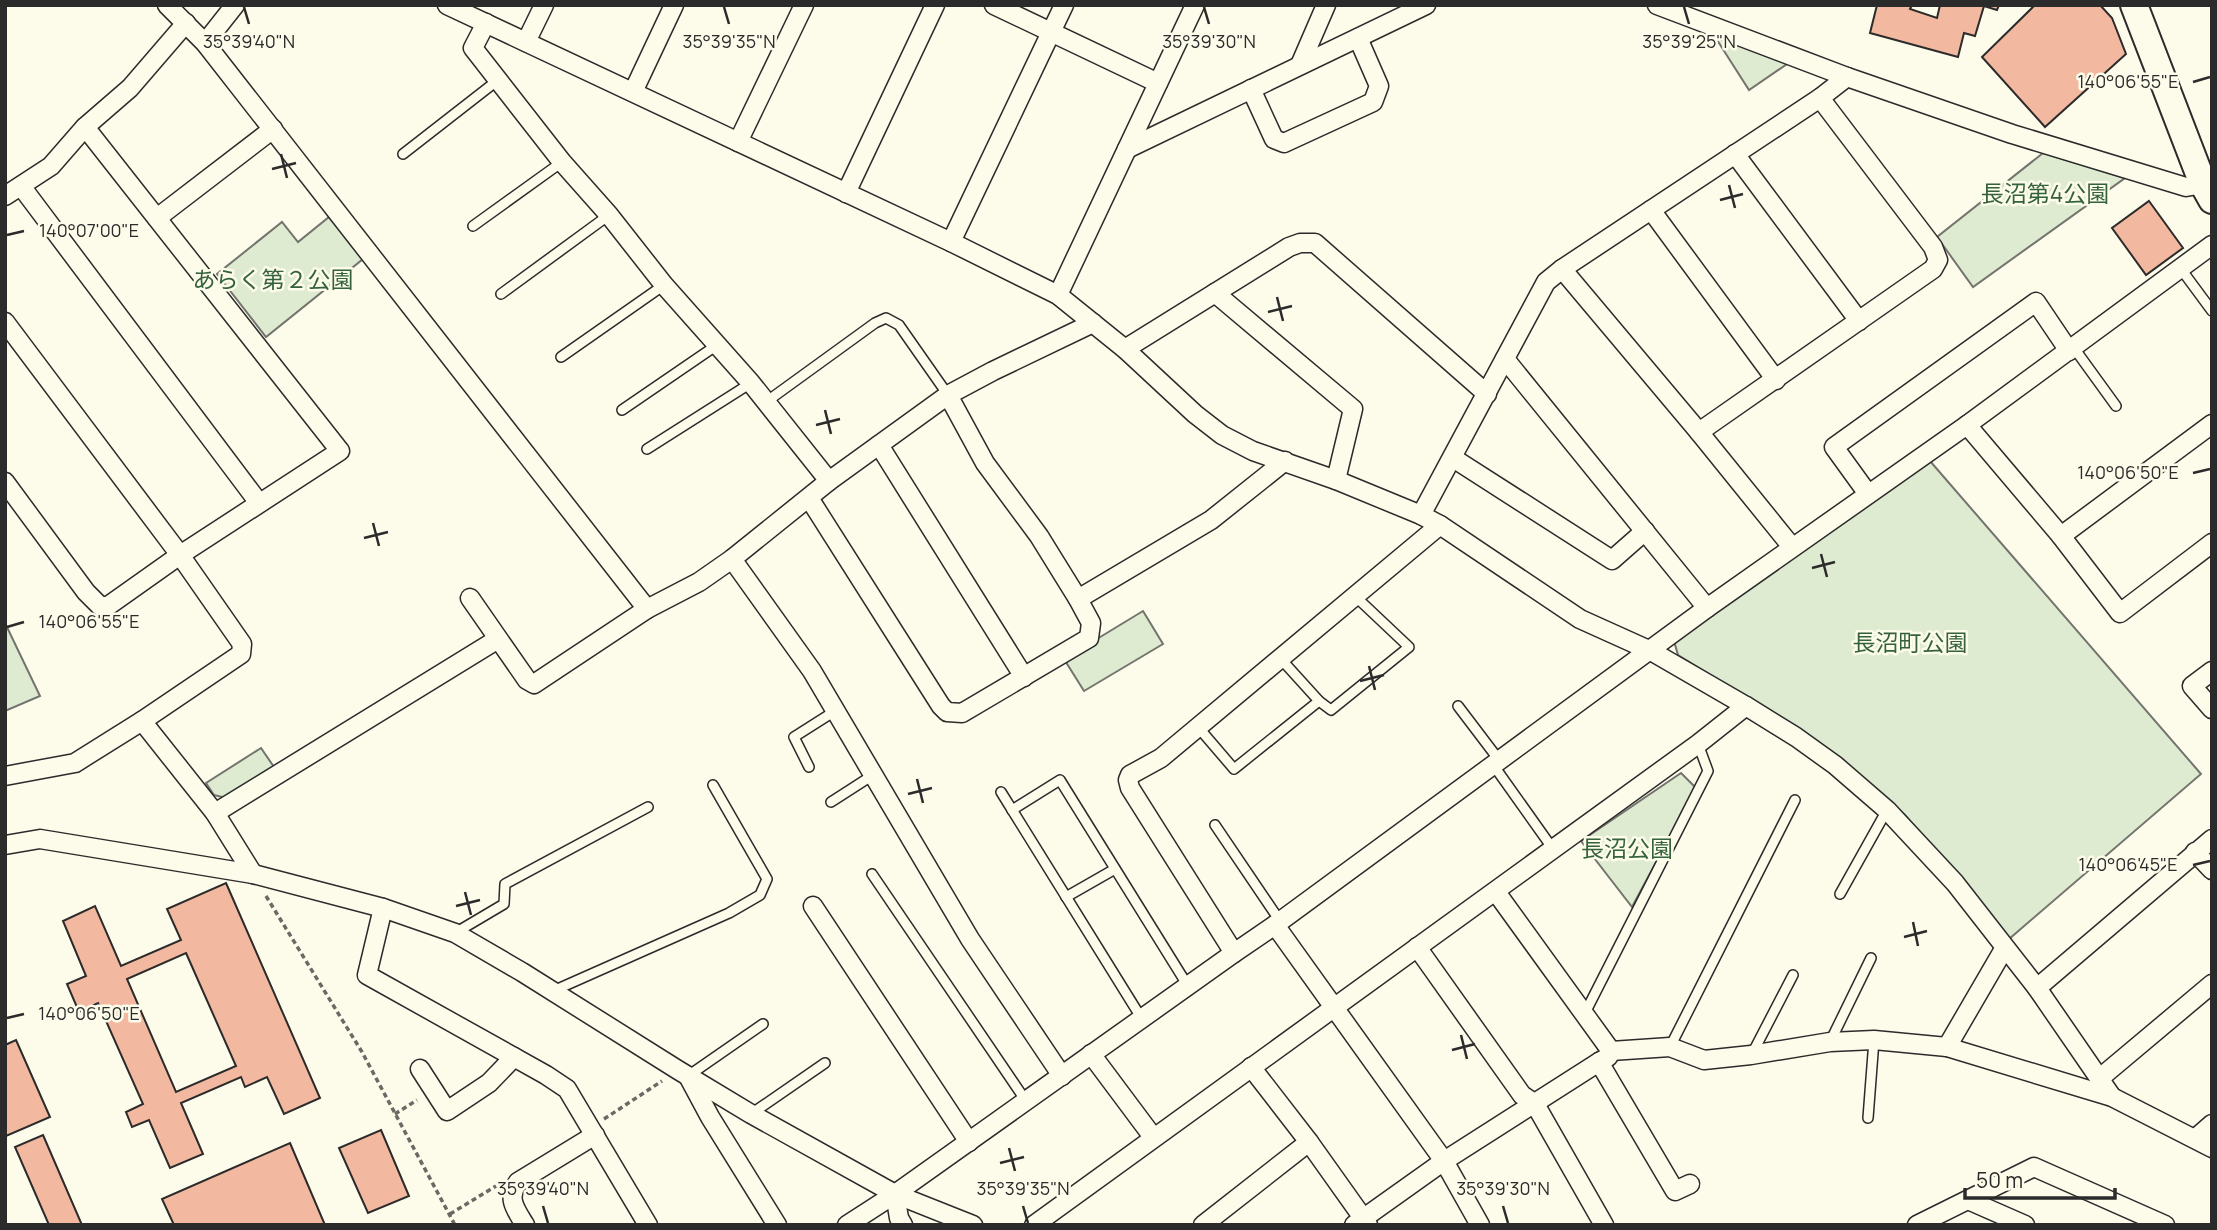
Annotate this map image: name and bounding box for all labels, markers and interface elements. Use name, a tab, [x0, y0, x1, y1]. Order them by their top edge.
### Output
text: 35°39'40"N	[203, 29, 295, 53]
text: 35°39'35"N	[682, 29, 776, 53]
text: 35°39'30"N	[1162, 29, 1256, 53]
text: 35°39'25"N	[1642, 29, 1736, 53]
text: 140°06'55"E	[2078, 69, 2178, 93]
park label: 長沼第4公園	[1981, 177, 2109, 209]
text: 140°07'00"E	[39, 218, 139, 242]
park label: あらく第２公園	[193, 263, 354, 295]
text: 140°06'50"E	[2077, 460, 2179, 484]
text: 140°06'55"E	[39, 609, 139, 633]
park label: 長沼町公園	[1853, 626, 1968, 658]
park label: 長沼公園	[1581, 832, 1673, 864]
text: 140°06'45"E	[2079, 852, 2177, 876]
text: 140°06'50"E	[38, 1001, 140, 1025]
scale bar	[1965, 1156, 2116, 1200]
text: 50 m	[1976, 1166, 2023, 1194]
text: 35°39'40"N	[497, 1176, 589, 1200]
text: 35°39'35"N	[976, 1176, 1070, 1200]
text: 35°39'30"N	[1456, 1176, 1550, 1200]

